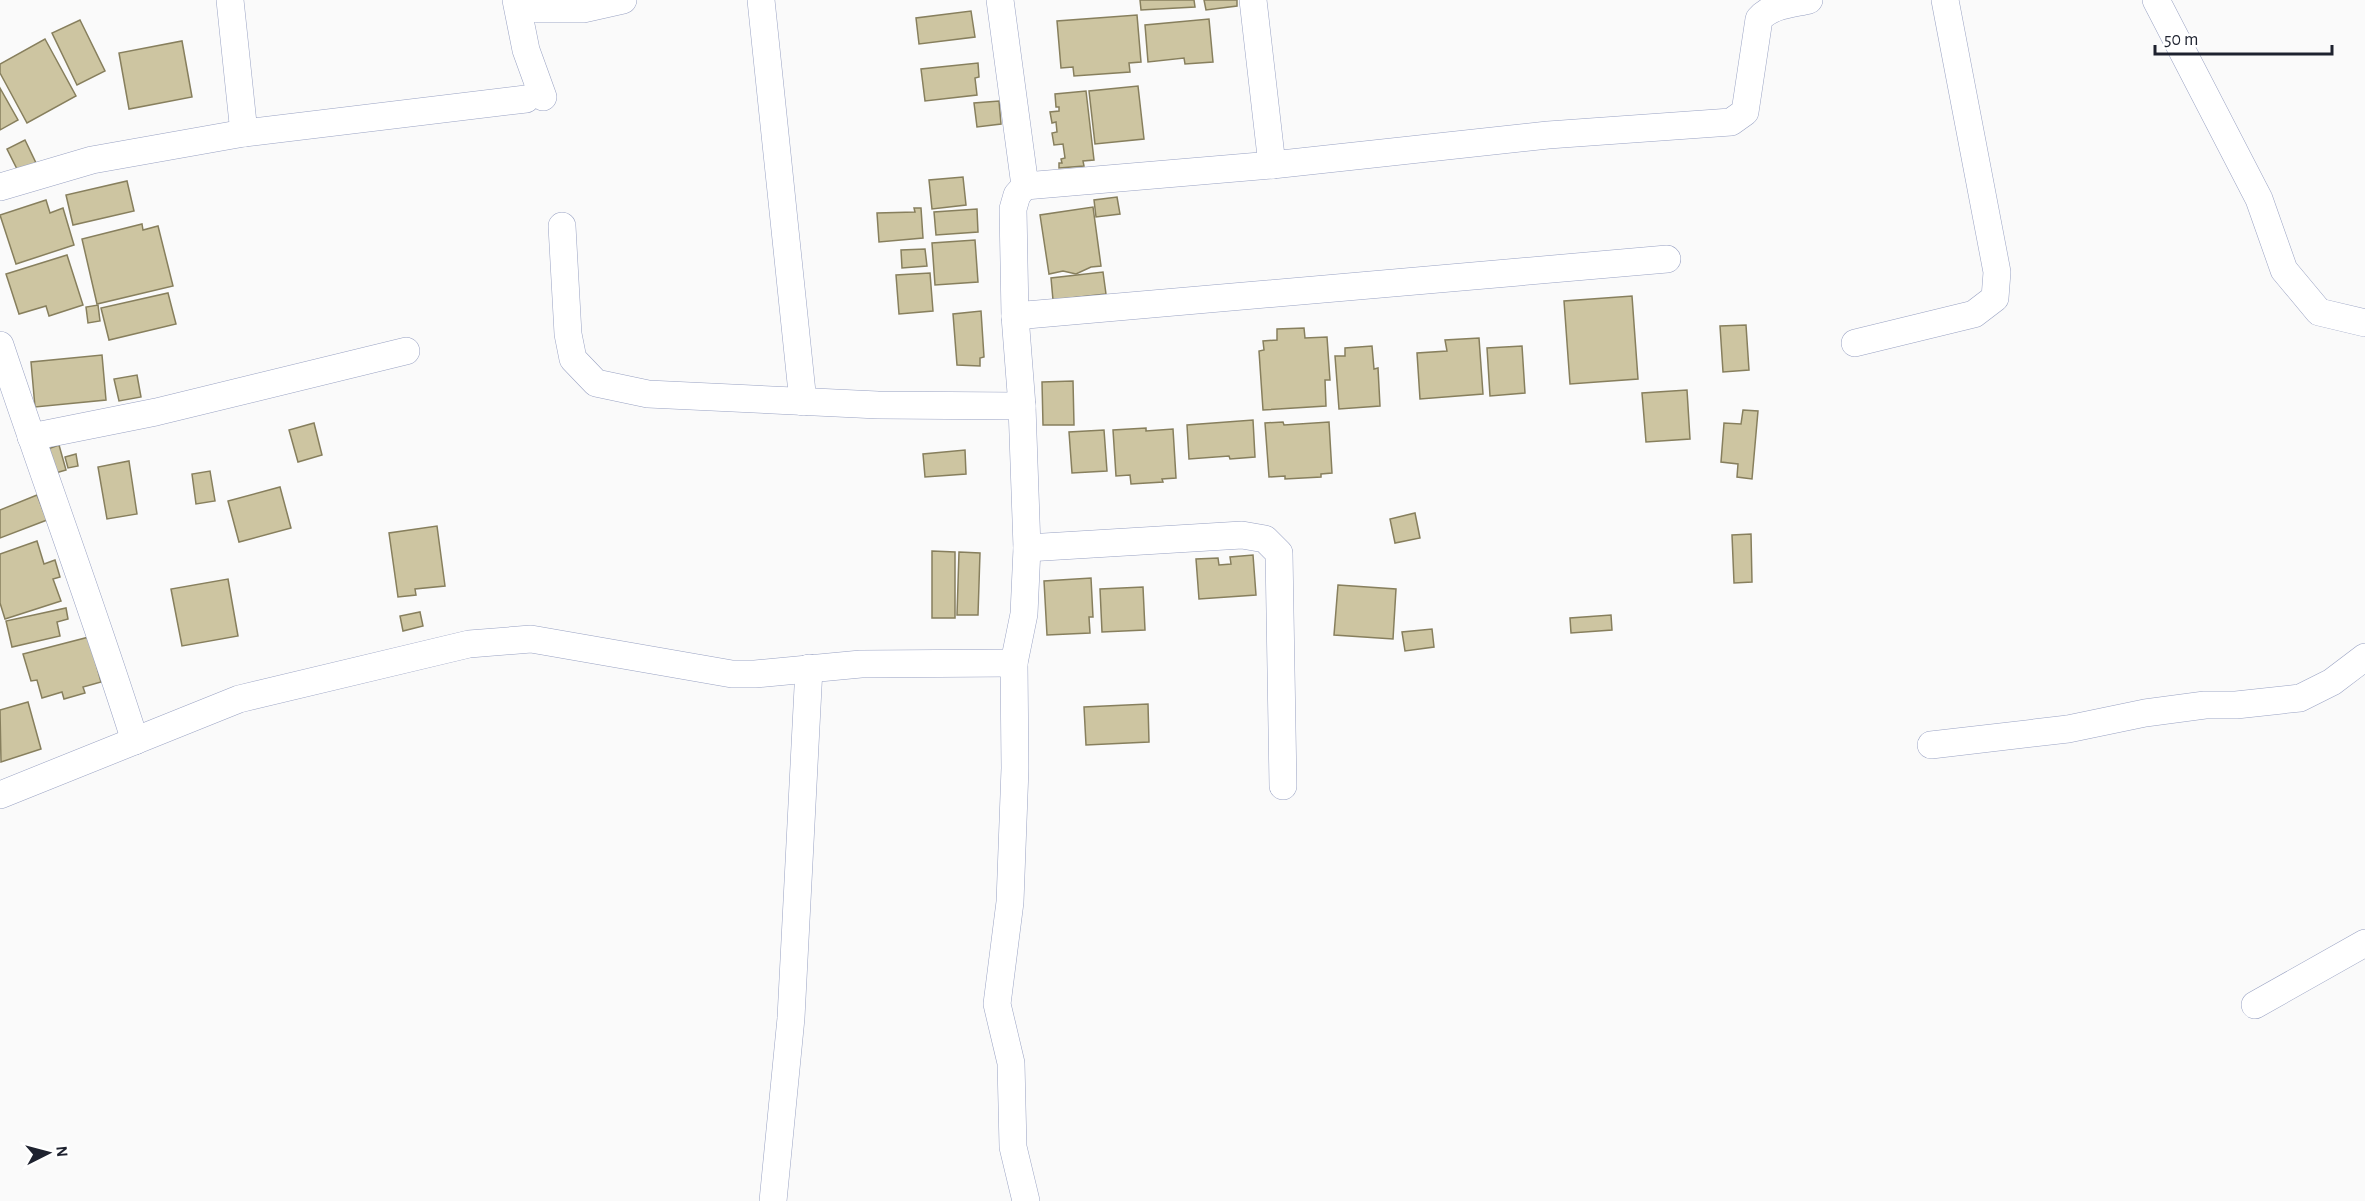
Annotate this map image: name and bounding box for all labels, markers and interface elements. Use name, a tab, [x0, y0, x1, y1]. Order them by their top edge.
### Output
scale bar	[2155, 18, 2332, 56]
text: 50 m	[2164, 31, 2198, 49]
north arrow	[18, 1123, 78, 1183]
text: N	[53, 1145, 70, 1158]

